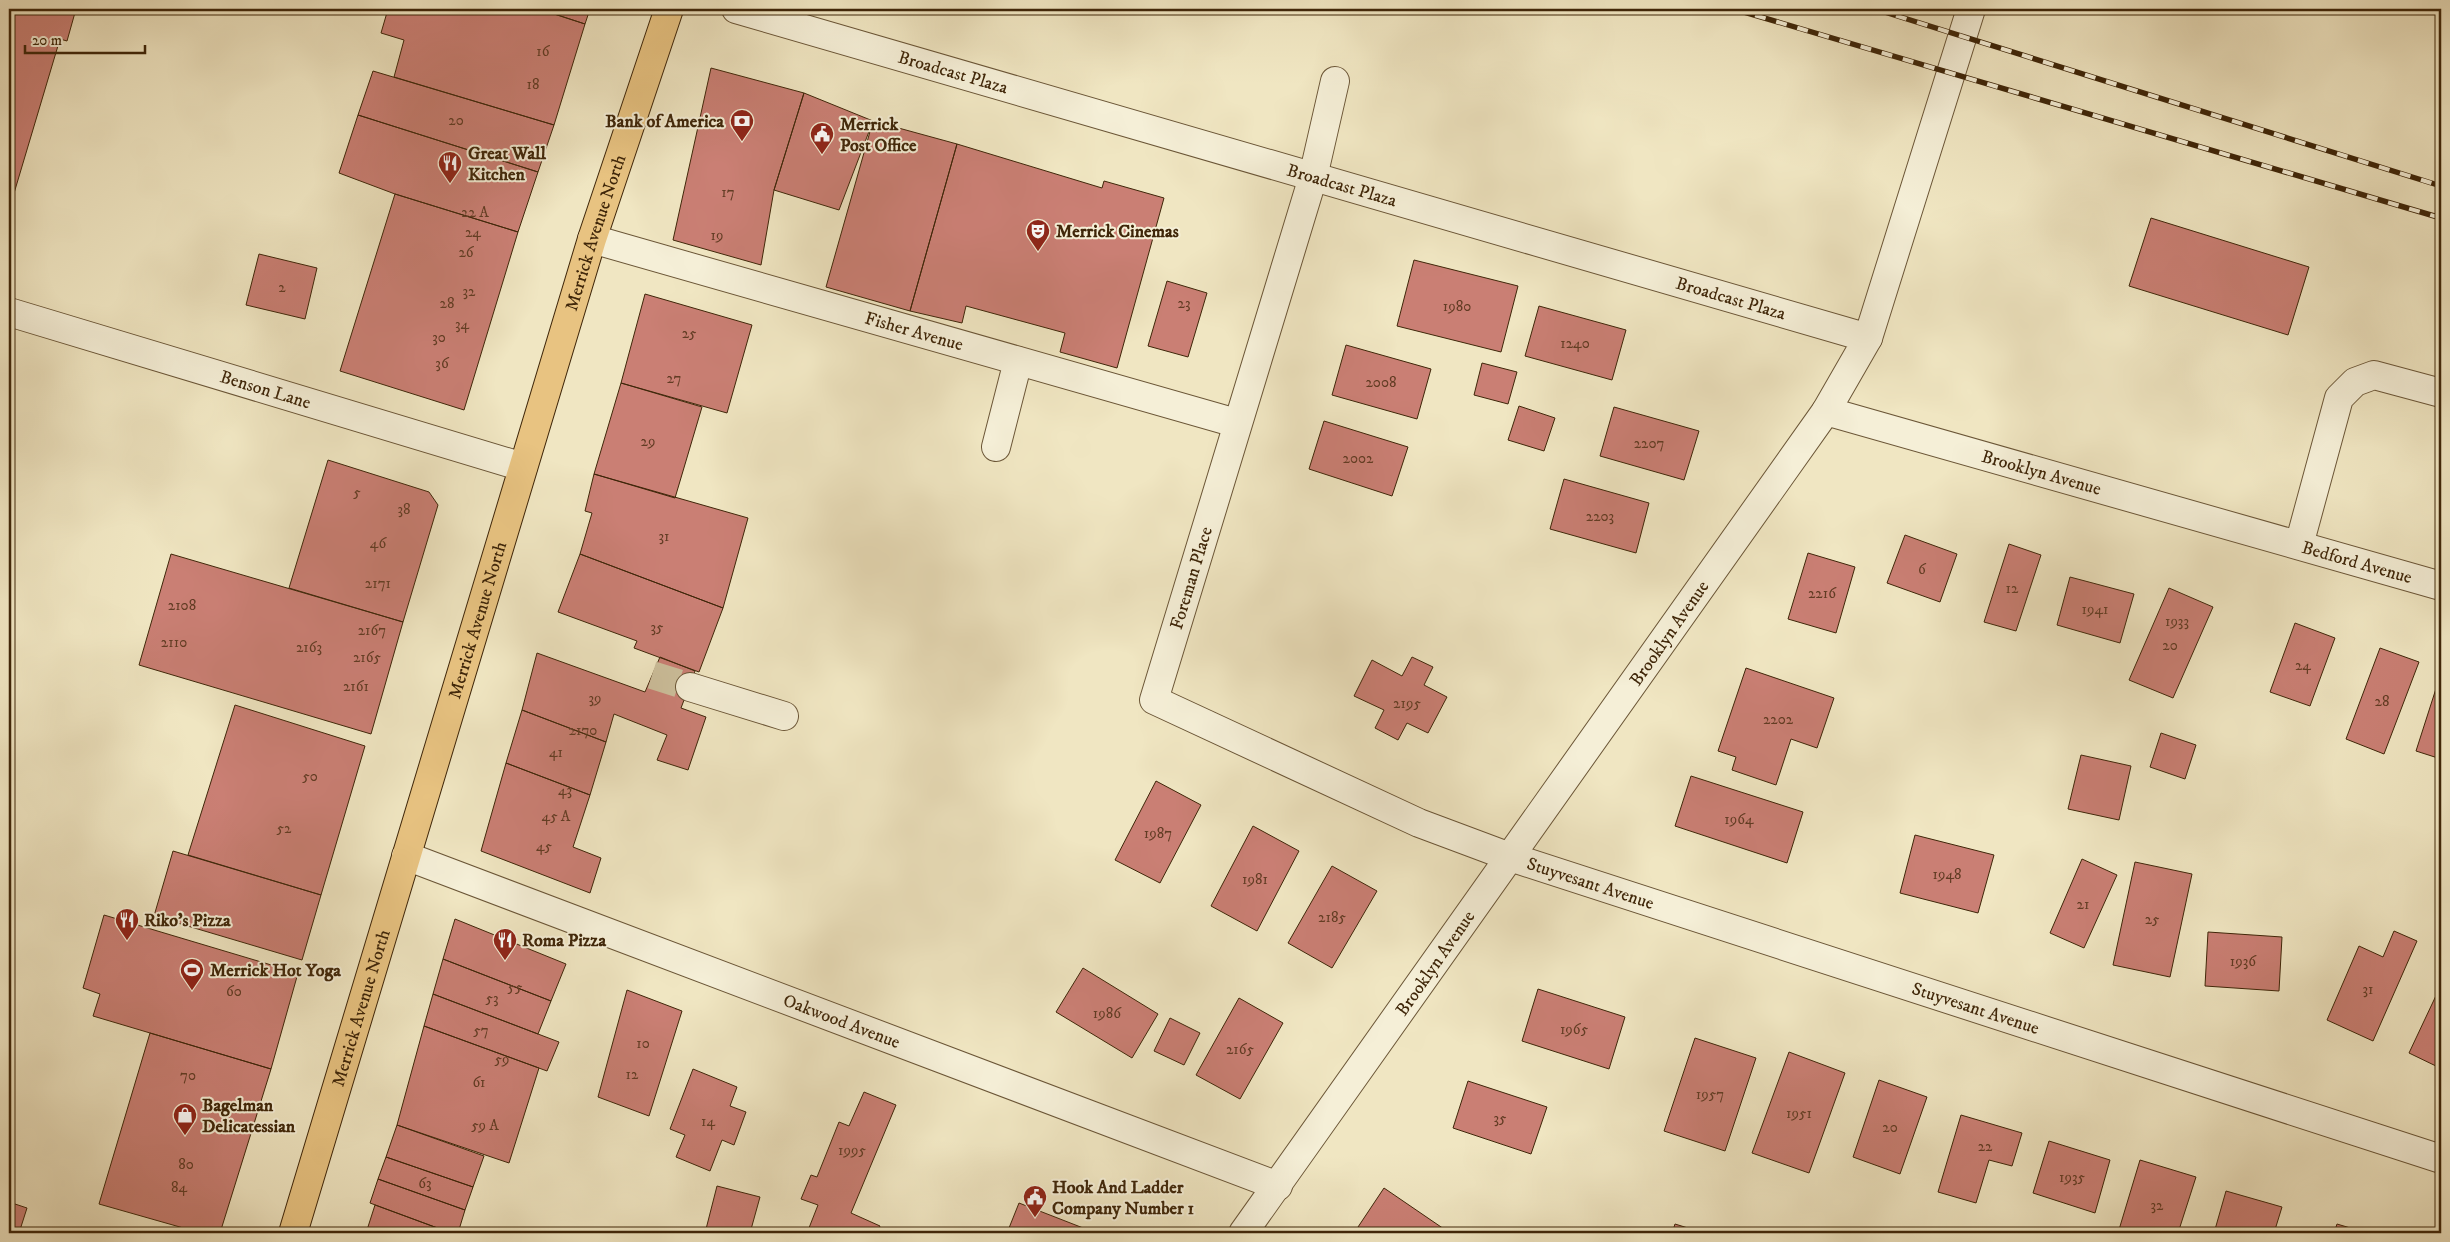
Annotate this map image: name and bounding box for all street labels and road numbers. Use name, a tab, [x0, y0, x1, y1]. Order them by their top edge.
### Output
street label: Broadcast Plaza	[895, 47, 1011, 100]
street label: Merrick Avenue North	[561, 151, 632, 314]
street label: Broadcast Plaza	[1284, 160, 1399, 213]
street label: Broadcast Plaza	[1673, 273, 1788, 326]
street label: Fisher Avenue	[862, 308, 965, 356]
street label: Benson Lane	[217, 366, 313, 414]
street label: Brooklyn Avenue	[1979, 446, 2104, 501]
street label: Foreman Place	[1166, 524, 1218, 632]
street label: Bedford Avenue	[2299, 537, 2414, 589]
street label: Merrick Avenue North	[444, 539, 512, 702]
street label: Brooklyn Avenue	[1625, 577, 1714, 690]
street label: Stuyvesant Avenue	[1524, 853, 1656, 915]
street label: Brooklyn Avenue	[1391, 907, 1480, 1020]
street label: Merrick Avenue North	[328, 926, 396, 1090]
street label: Stuyvesant Avenue	[1909, 978, 2042, 1040]
street label: Oakwood Avenue	[780, 990, 903, 1054]

